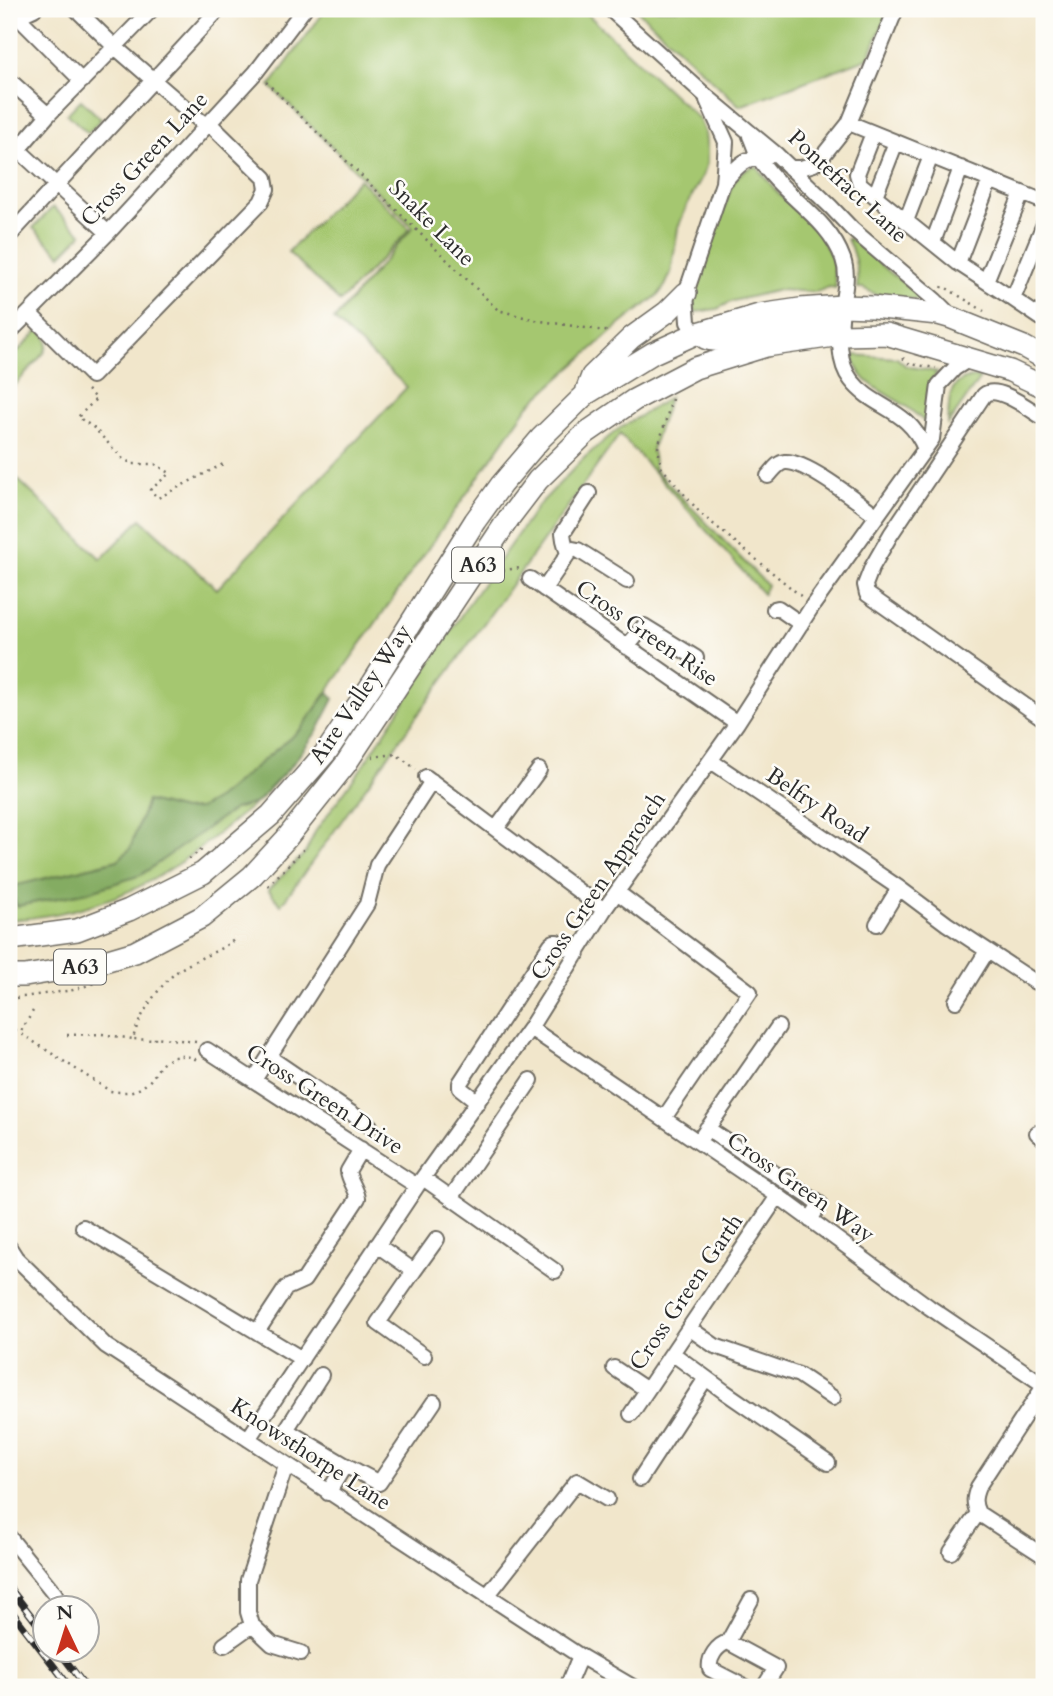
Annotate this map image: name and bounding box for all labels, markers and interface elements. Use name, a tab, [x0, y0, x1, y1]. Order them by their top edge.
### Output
street label: Cross Green Lane	[73, 85, 215, 233]
street label: Pontefract Lane	[781, 122, 915, 250]
street label: Snake Lane	[382, 173, 482, 273]
road number: A63	[452, 548, 504, 582]
street label: Cross Green Rise	[570, 572, 724, 694]
street label: Aire Valley Way	[302, 618, 418, 770]
street label: Belfry Road	[760, 760, 874, 851]
street label: Cross Green Approach	[523, 785, 673, 986]
road number: A63	[54, 950, 106, 984]
street label: Cross Green Drive	[240, 1036, 410, 1162]
street label: Cross Green Way	[721, 1124, 881, 1250]
street label: Cross Green Garth	[622, 1207, 750, 1377]
street label: Knowsthorpe Lane	[225, 1390, 397, 1518]
north arrow	[32, 1594, 102, 1664]
text: N	[56, 1599, 75, 1627]

